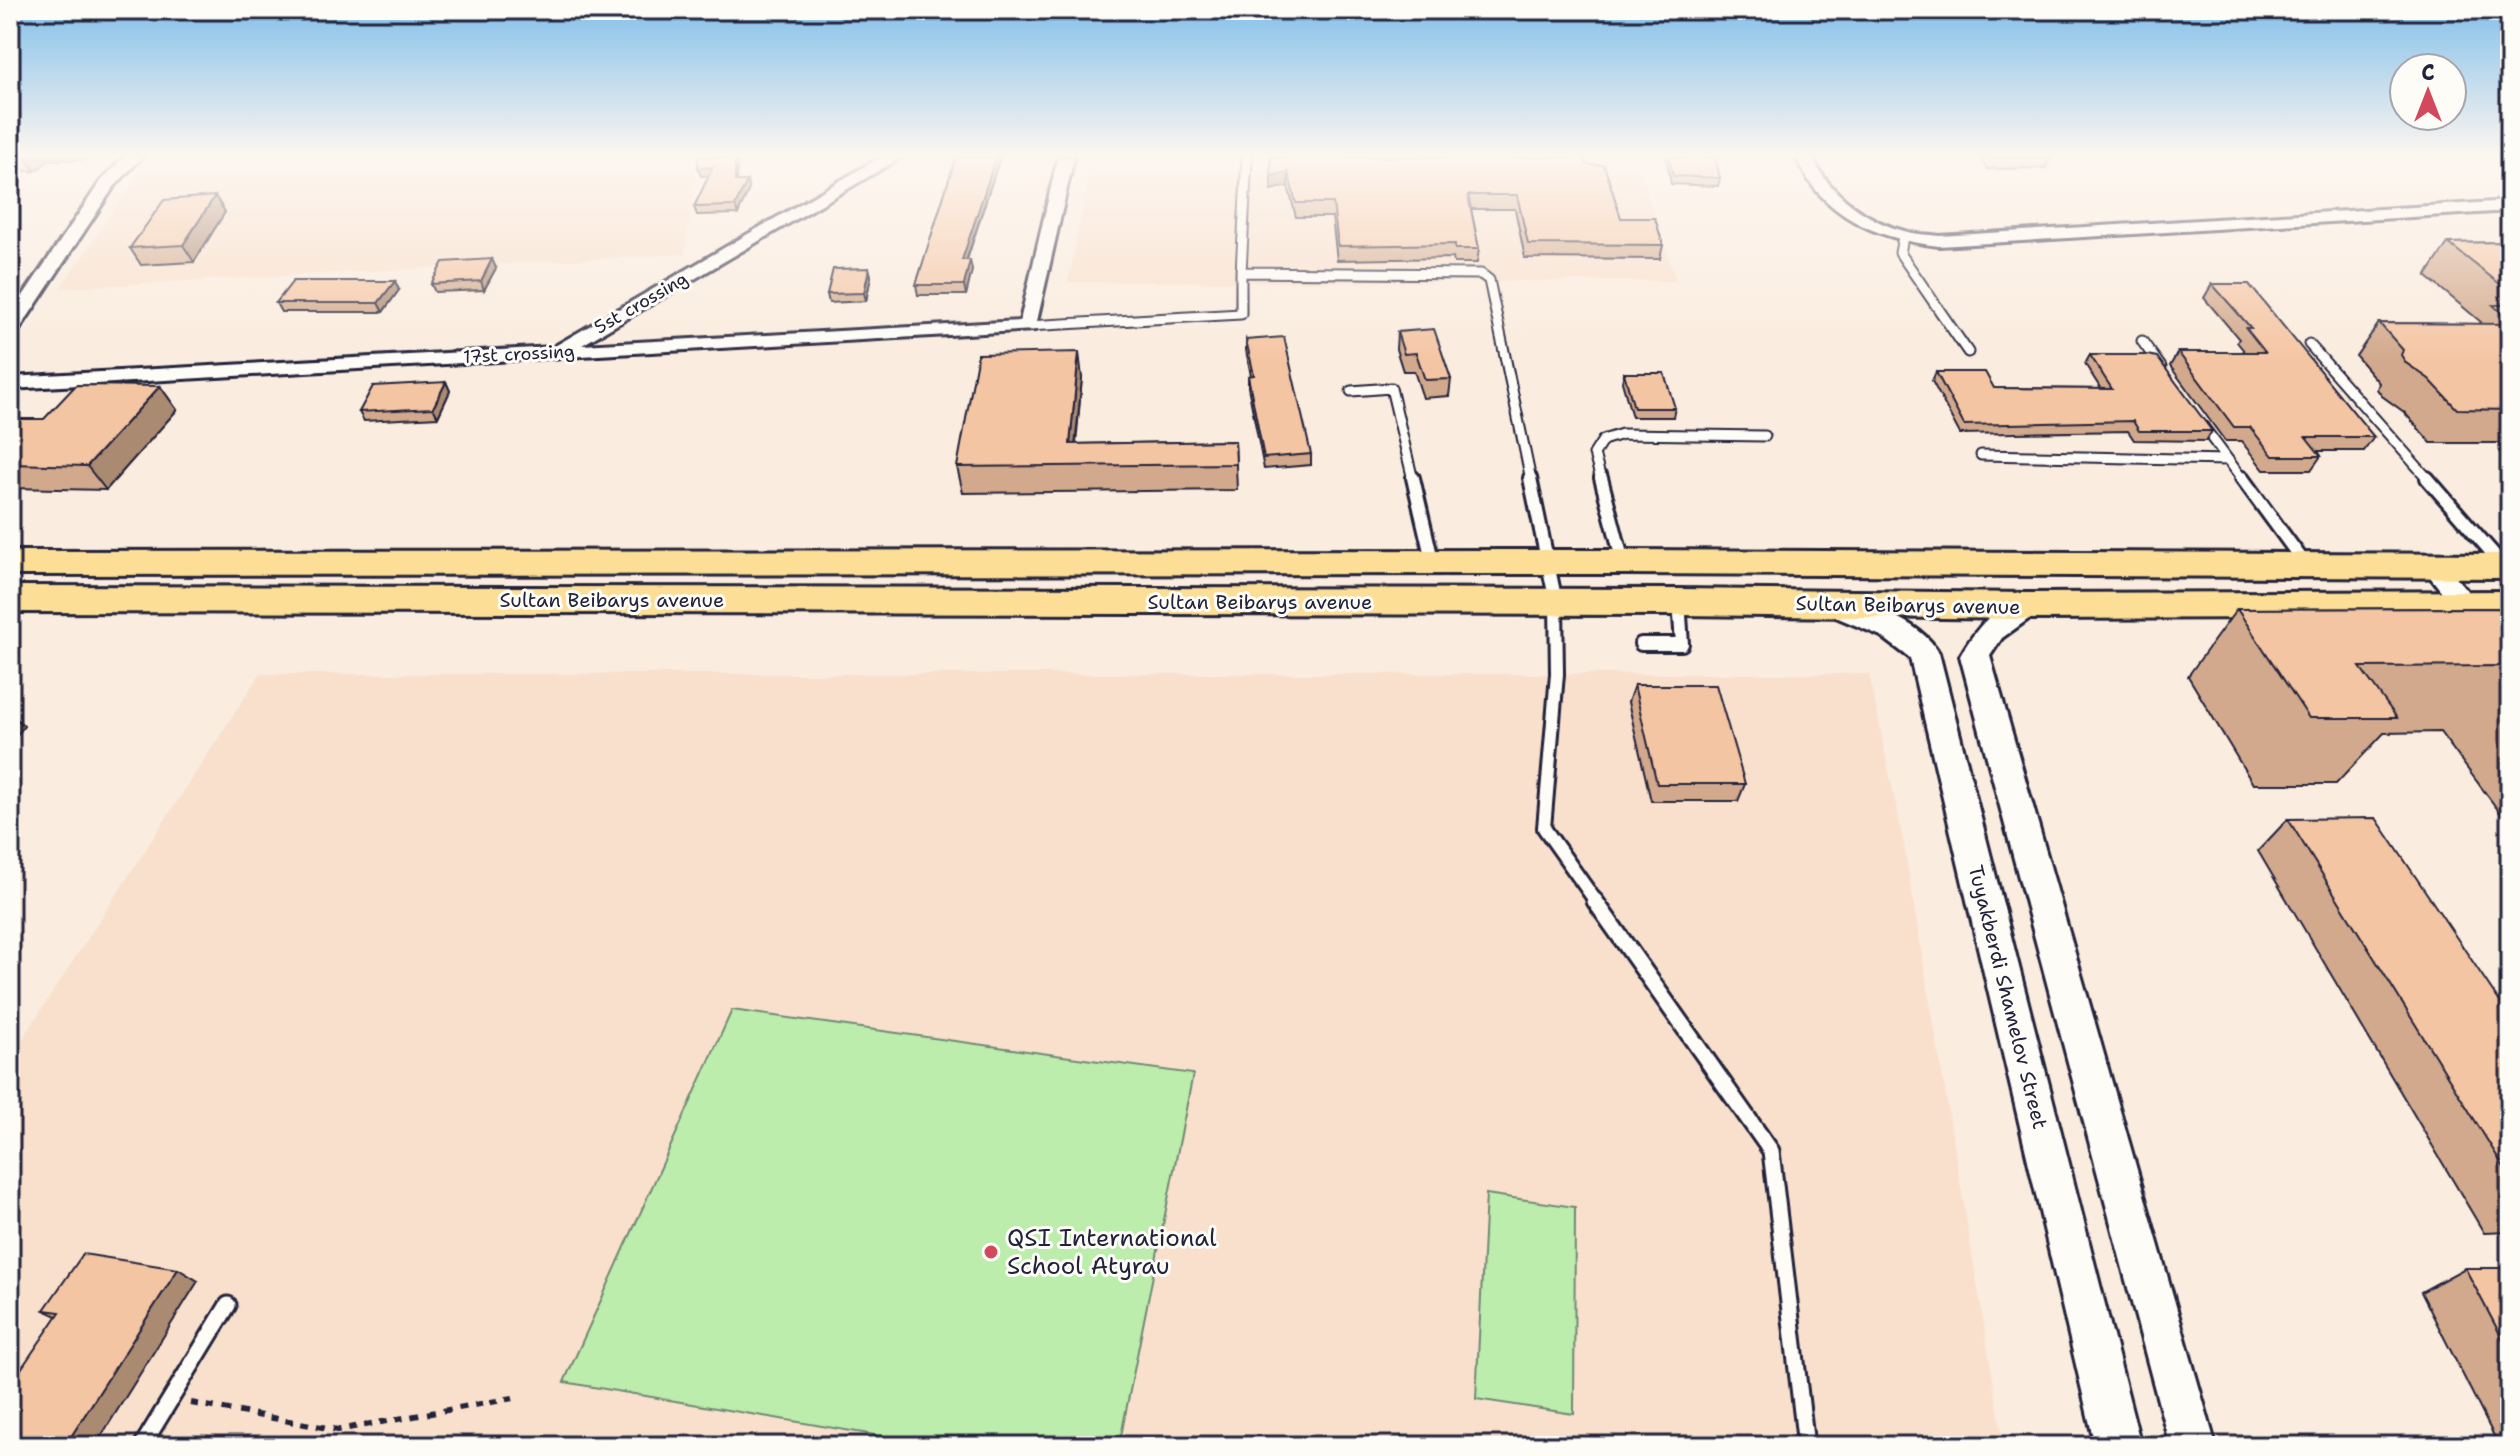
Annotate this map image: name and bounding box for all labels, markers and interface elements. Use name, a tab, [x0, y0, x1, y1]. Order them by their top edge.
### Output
north arrow	[2388, 52, 2468, 132]
text: С	[2421, 58, 2435, 87]
street label: 5st crossing	[590, 267, 692, 339]
street label: 17st crossing	[463, 339, 575, 369]
street label: Sultan Beibarys avenue	[500, 587, 724, 613]
street label: Sultan Beibarys avenue	[1148, 589, 1372, 615]
street label: Sultan Beibarys avenue	[1795, 590, 2021, 620]
street label: Tuyakberdi Shamelov Street	[1963, 862, 2053, 1132]
place label: QSI International School Atyrau	[1007, 1222, 1217, 1282]
marker: QSI International School Atyrau	[982, 1243, 1000, 1261]

